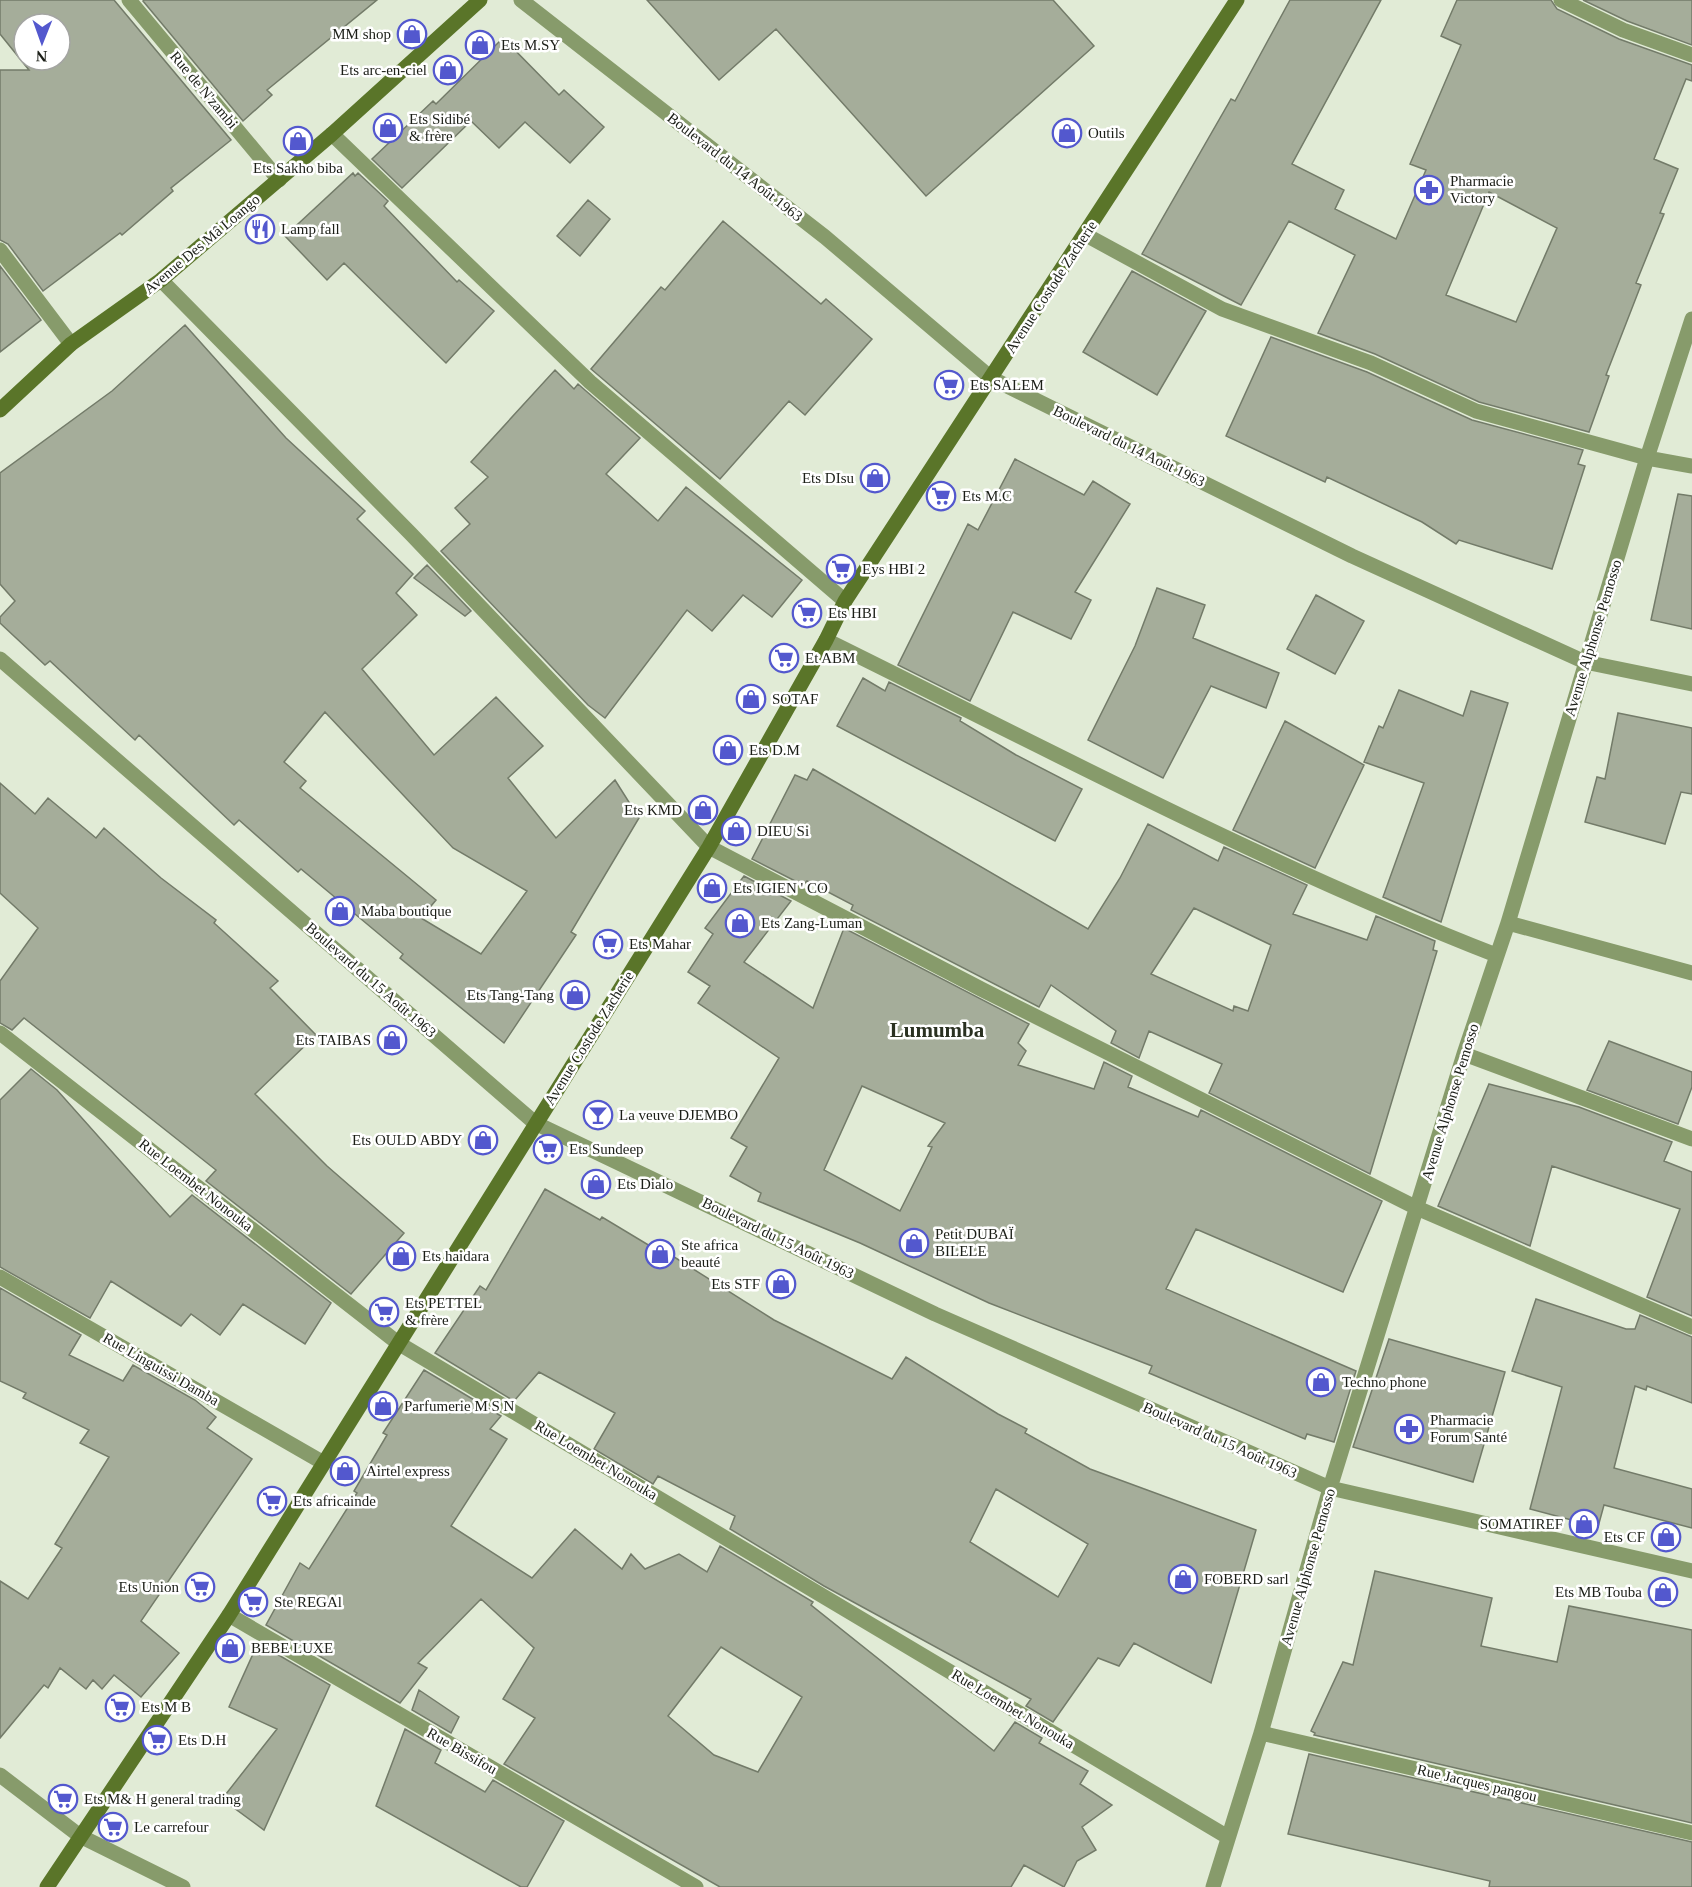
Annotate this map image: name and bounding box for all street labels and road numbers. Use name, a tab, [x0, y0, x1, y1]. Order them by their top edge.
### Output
street label: Rue de N'zambi	[167, 48, 241, 132]
street label: Boulevard du 14 Août 1963	[664, 109, 806, 225]
street label: Avenue Des Mâ Loango	[141, 191, 263, 297]
street label: Avenue Costode Zacherie	[1002, 218, 1100, 356]
street label: Boulevard du 14 Août 1963	[1051, 402, 1207, 490]
street label: Avenue Alphonse Pemosso	[1562, 558, 1624, 718]
street label: Boulevard du 15 Août 1963	[303, 919, 439, 1041]
street label: Avenue Costode Zacherie	[541, 968, 637, 1108]
street label: Avenue Alphonse Pemosso	[1419, 1022, 1481, 1182]
street label: Rue Loembet Nonouka	[136, 1136, 256, 1235]
street label: Boulevard du 15 Août 1963	[700, 1194, 856, 1282]
street label: Rue Linguissi Damba	[100, 1329, 222, 1409]
street label: Boulevard du 15 Août 1963	[1141, 1399, 1299, 1481]
street label: Rue Loembet Nonouka	[532, 1417, 660, 1503]
street label: Avenue Alphonse Pemosso	[1278, 1486, 1338, 1648]
street label: Rue Loembet Nonouka	[949, 1666, 1077, 1752]
street label: Rue Bissifou	[424, 1725, 500, 1778]
street label: Rue Jacques pangou	[1416, 1761, 1539, 1805]

